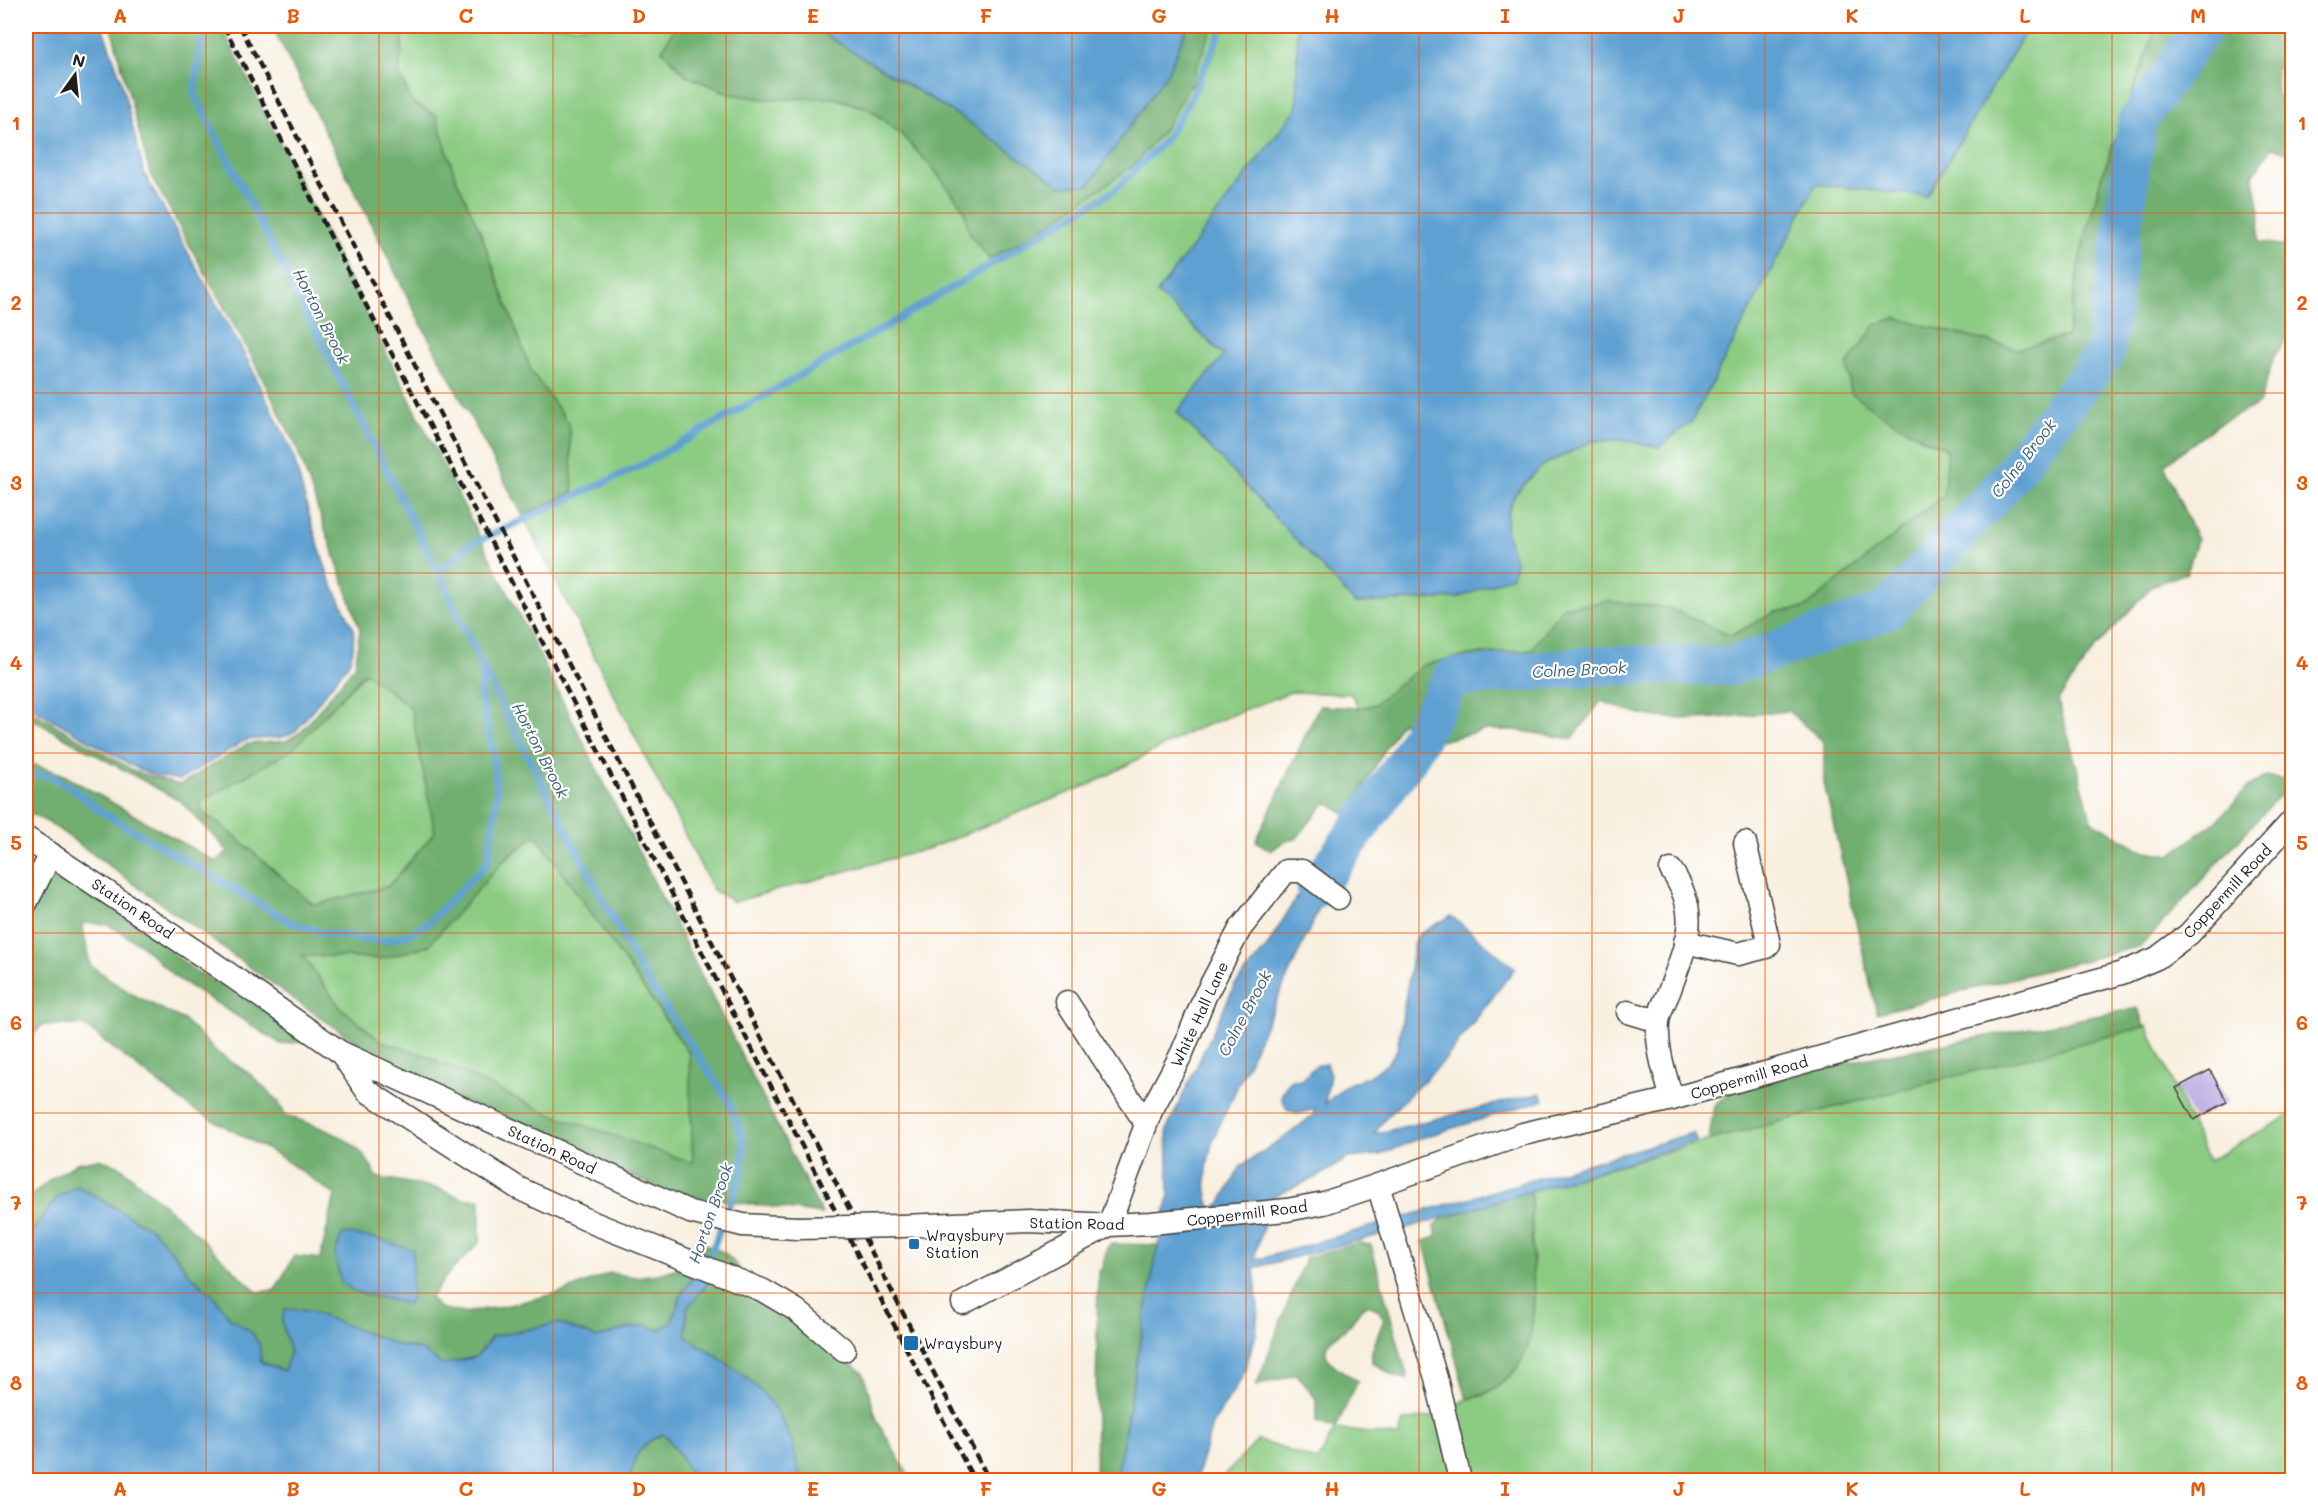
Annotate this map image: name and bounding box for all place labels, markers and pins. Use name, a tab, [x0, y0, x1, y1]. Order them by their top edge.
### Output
place label: Wraysbury Station	[926, 1225, 1004, 1262]
marker: Wraysbury Station	[907, 1237, 921, 1251]
place label: Wraysbury	[924, 1333, 1002, 1353]
marker: Wraysbury	[902, 1334, 920, 1352]

